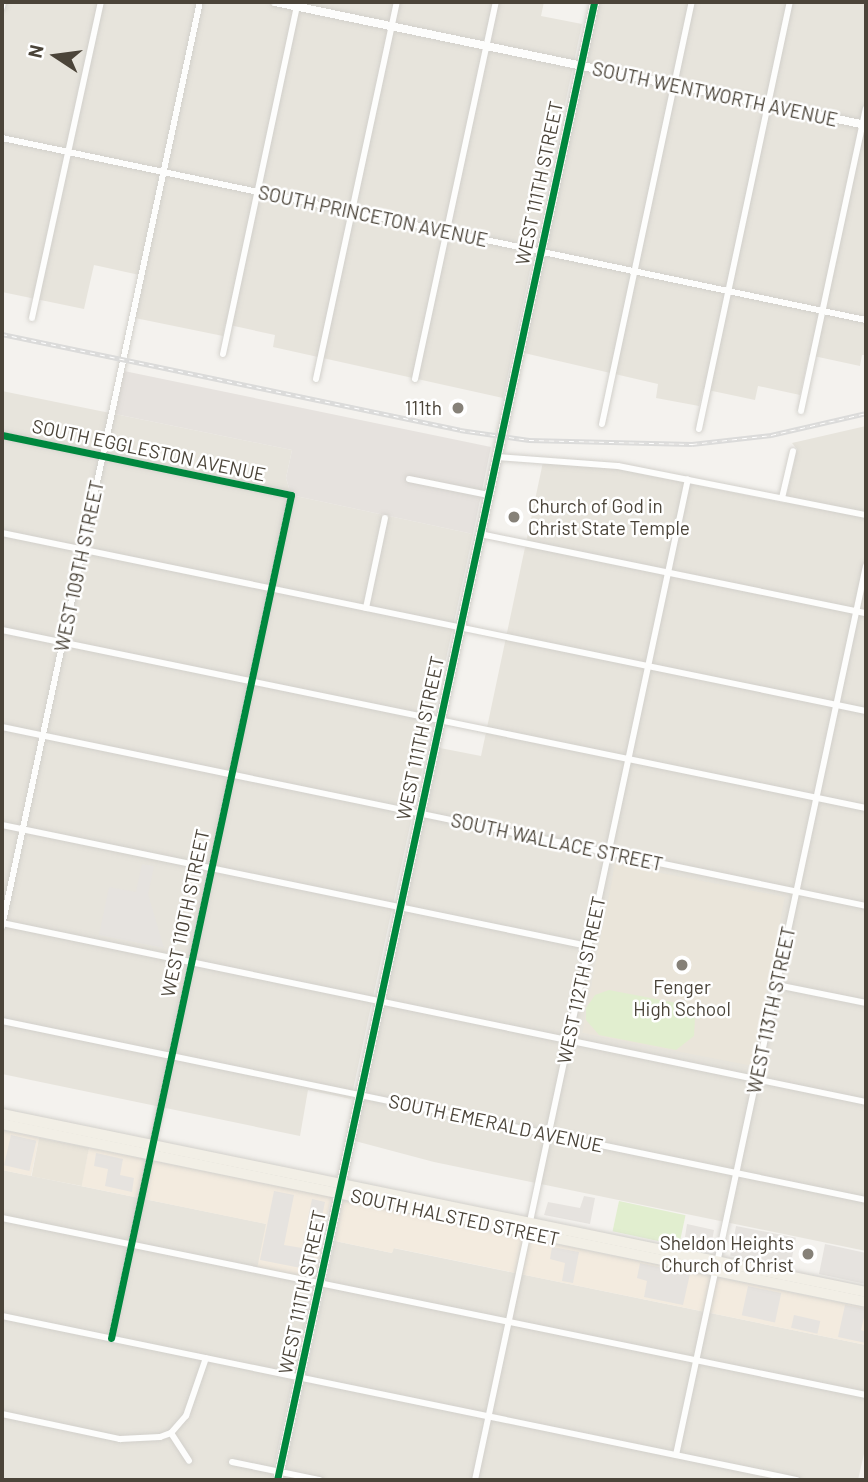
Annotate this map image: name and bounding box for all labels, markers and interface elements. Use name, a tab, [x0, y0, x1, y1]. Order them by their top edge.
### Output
north arrow	[21, 21, 91, 91]
text: N	[22, 42, 48, 60]
street label: SOUTH WENTWORTH AVENUE	[590, 57, 840, 131]
street label: WEST 111TH STREET	[510, 99, 568, 267]
street label: SOUTH PRINCETON AVENUE	[256, 181, 490, 251]
place label: 111th	[405, 397, 442, 419]
marker: 111th	[448, 398, 468, 418]
street label: SOUTH EGGLESTON AVENUE	[30, 414, 268, 486]
street label: WEST 109TH STREET	[50, 478, 108, 654]
place label: Church of God in Christ State Temple	[528, 495, 690, 539]
marker: Church of God in Christ State Temple	[506, 509, 522, 525]
street label: WEST 111TH STREET	[391, 654, 449, 822]
street label: SOUTH WALLACE STREET	[449, 808, 665, 876]
street label: WEST 110TH STREET	[156, 827, 214, 999]
street label: WEST 112TH STREET	[552, 894, 610, 1066]
street label: WEST 113TH STREET	[742, 924, 800, 1096]
marker: Fenger High School	[674, 957, 690, 973]
place label: Fenger High School	[633, 976, 731, 1020]
street label: SOUTH EMERALD AVENUE	[387, 1089, 605, 1157]
street label: SOUTH HALSTED STREET	[349, 1184, 561, 1250]
street label: WEST 111TH STREET	[273, 1208, 331, 1376]
place label: Sheldon Heights Church of Christ	[660, 1232, 794, 1276]
marker: Sheldon Heights Church of Christ	[800, 1246, 816, 1262]

